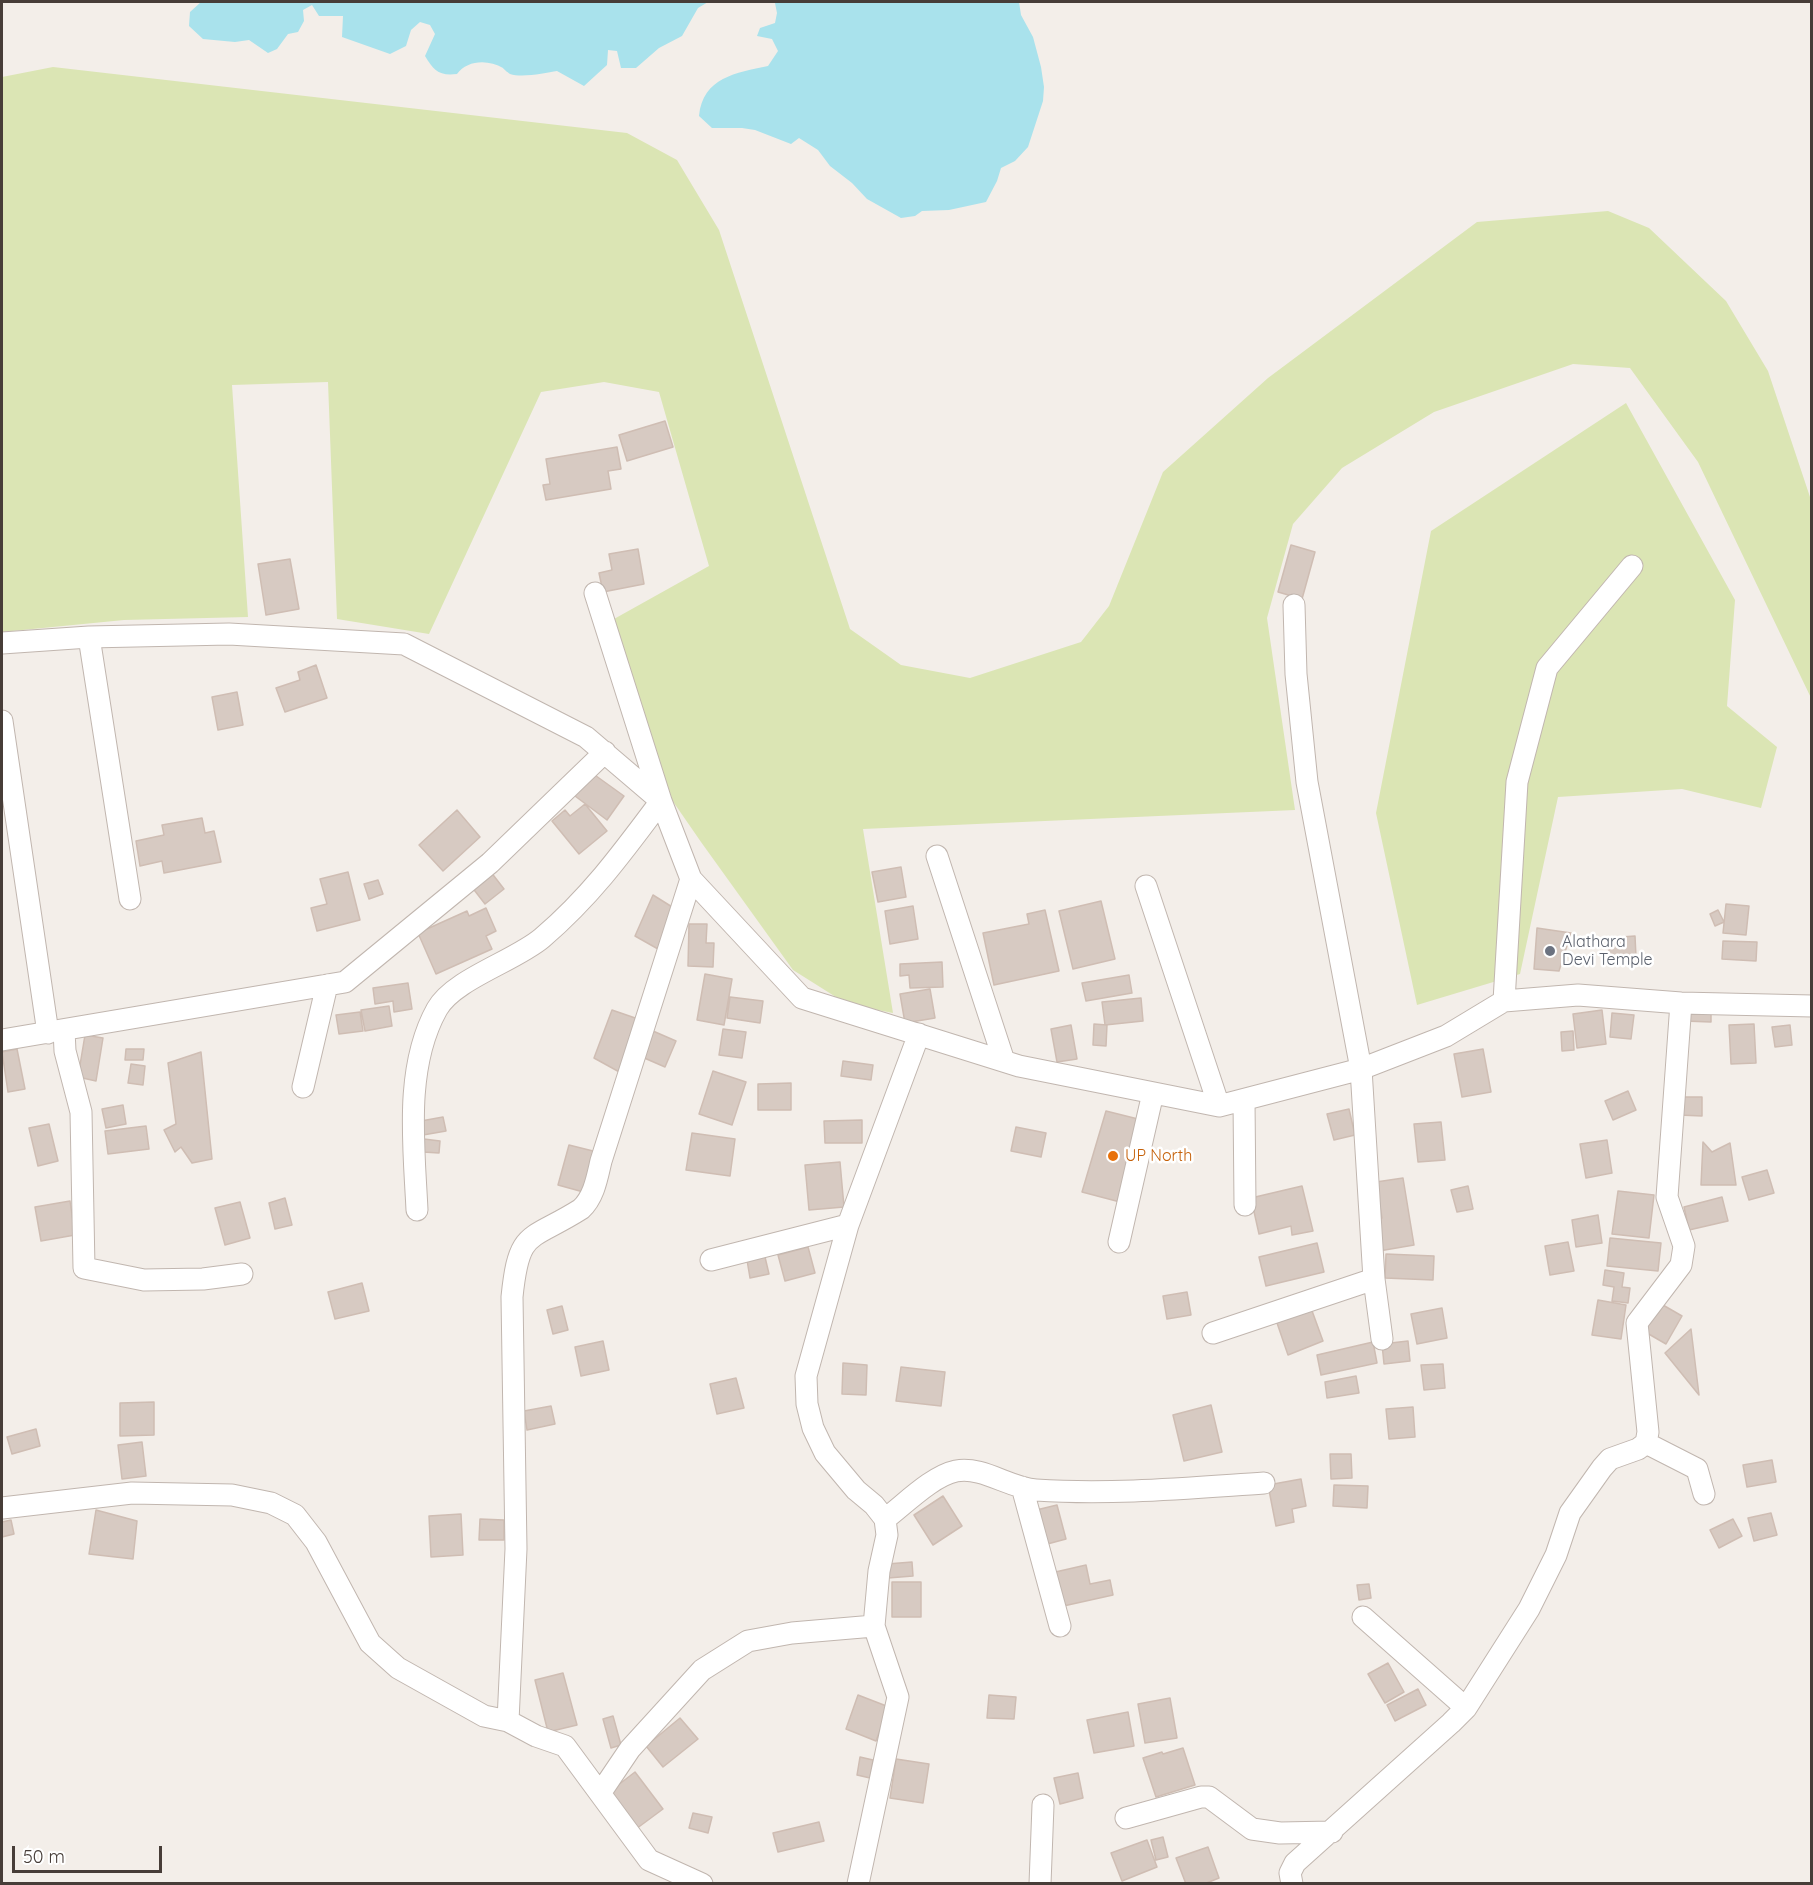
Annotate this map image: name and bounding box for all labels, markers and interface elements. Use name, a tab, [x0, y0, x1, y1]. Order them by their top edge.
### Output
place label: Alathara Devi Temple	[1562, 932, 1652, 970]
marker: Alathara Devi Temple	[1543, 944, 1557, 958]
place label: UP North	[1125, 1146, 1192, 1166]
marker: UP North	[1106, 1149, 1120, 1163]
scale bar	[15, 1834, 165, 1872]
text: 50 m	[23, 1845, 65, 1868]

